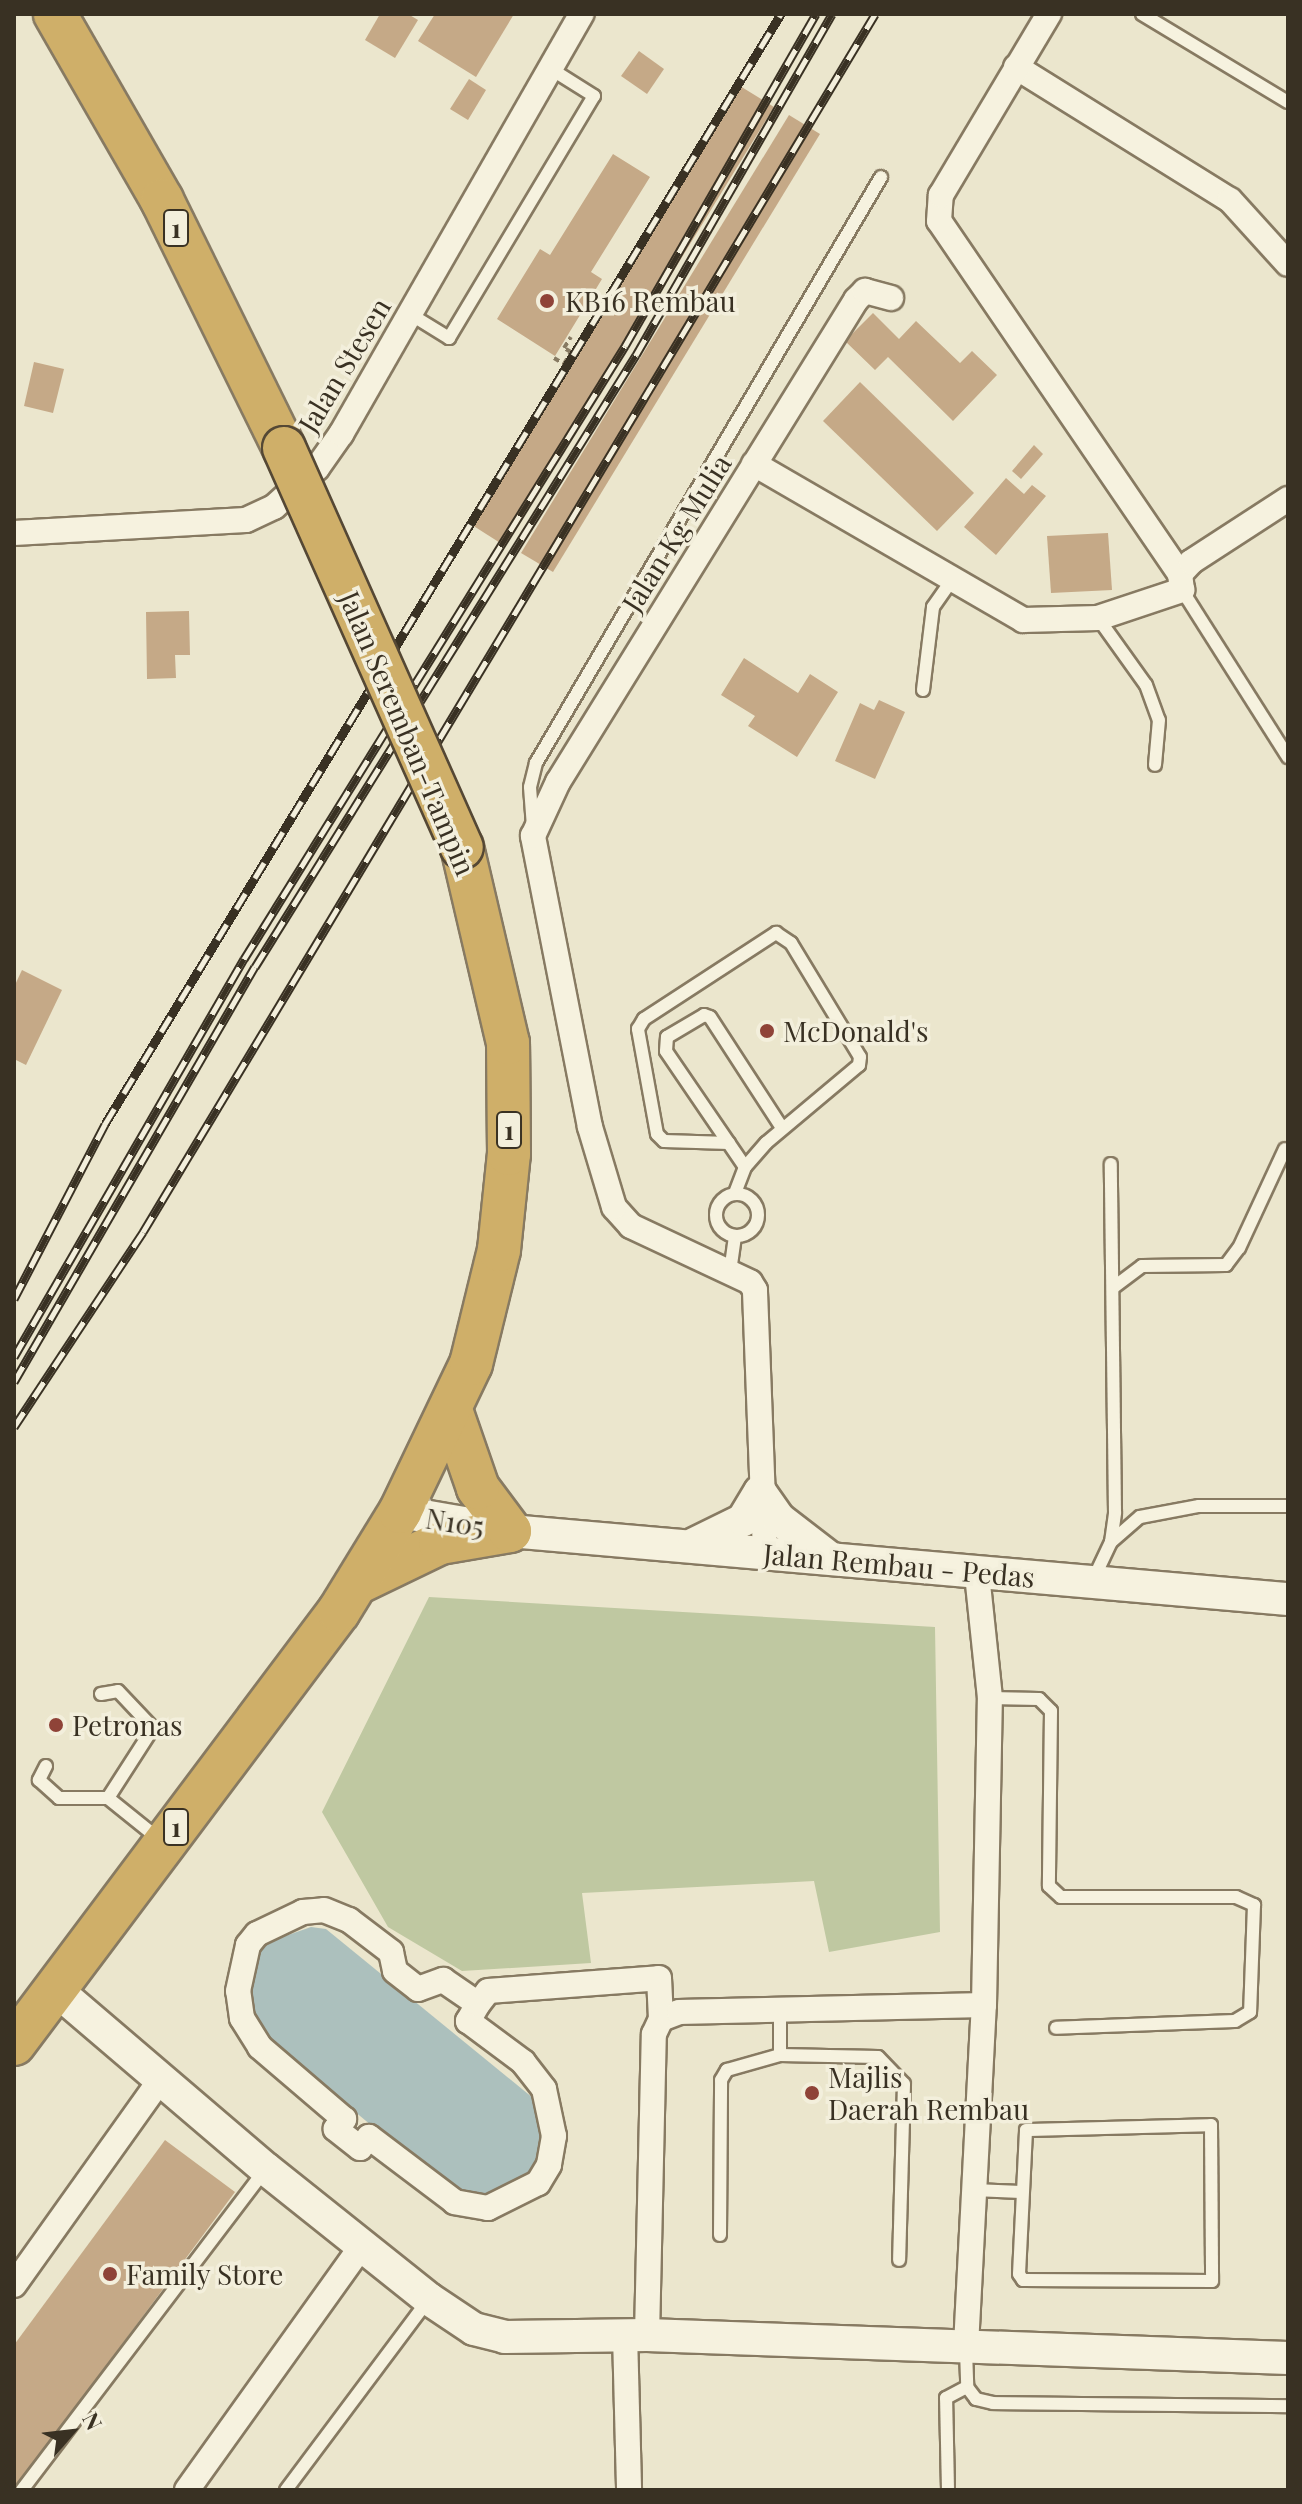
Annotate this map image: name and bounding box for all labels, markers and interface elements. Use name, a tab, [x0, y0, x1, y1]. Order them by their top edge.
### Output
road number: 1	[162, 206, 190, 250]
place label: KB16 Rembau	[565, 284, 736, 318]
marker: KB16 Rembau	[536, 290, 558, 312]
street label: Jalan Stesen	[291, 292, 397, 438]
street label: Jalan Kg Mulia	[614, 448, 738, 618]
street label: Jalan Seremban-Tampin	[333, 586, 483, 880]
place label: McDonald's	[783, 1014, 929, 1048]
marker: McDonald's	[758, 1022, 776, 1040]
road number: 1	[495, 1108, 523, 1152]
street label: N105	[423, 1501, 487, 1543]
street label: Jalan Rembau - Pedas	[762, 1536, 1036, 1594]
place label: Petronas	[72, 1708, 183, 1742]
marker: Petronas	[47, 1716, 65, 1734]
road number: 1	[162, 1805, 190, 1849]
place label: Majlis Daerah Rembau	[828, 2060, 1029, 2126]
marker: Majlis Daerah Rembau	[803, 2084, 821, 2102]
place label: Family Store	[126, 2257, 284, 2291]
marker: Family Store	[101, 2265, 119, 2283]
north arrow	[32, 2392, 112, 2472]
text: N	[76, 2407, 110, 2435]

